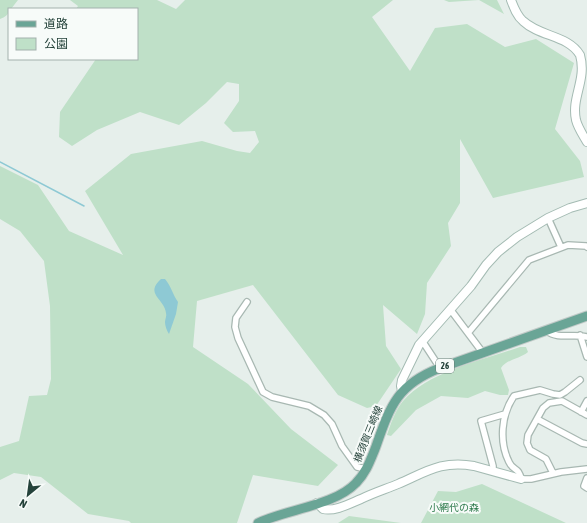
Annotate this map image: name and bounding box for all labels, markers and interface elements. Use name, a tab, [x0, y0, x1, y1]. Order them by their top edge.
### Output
legend	[8, 8, 138, 60]
text: 道路	[44, 17, 68, 31]
text: 公園	[44, 37, 68, 51]
road number: 26	[436, 359, 454, 373]
street label: 横須賀三崎線	[352, 404, 384, 464]
north arrow	[8, 475, 48, 515]
text: N	[17, 497, 29, 511]
park label: 小網代の森	[429, 502, 479, 513]

